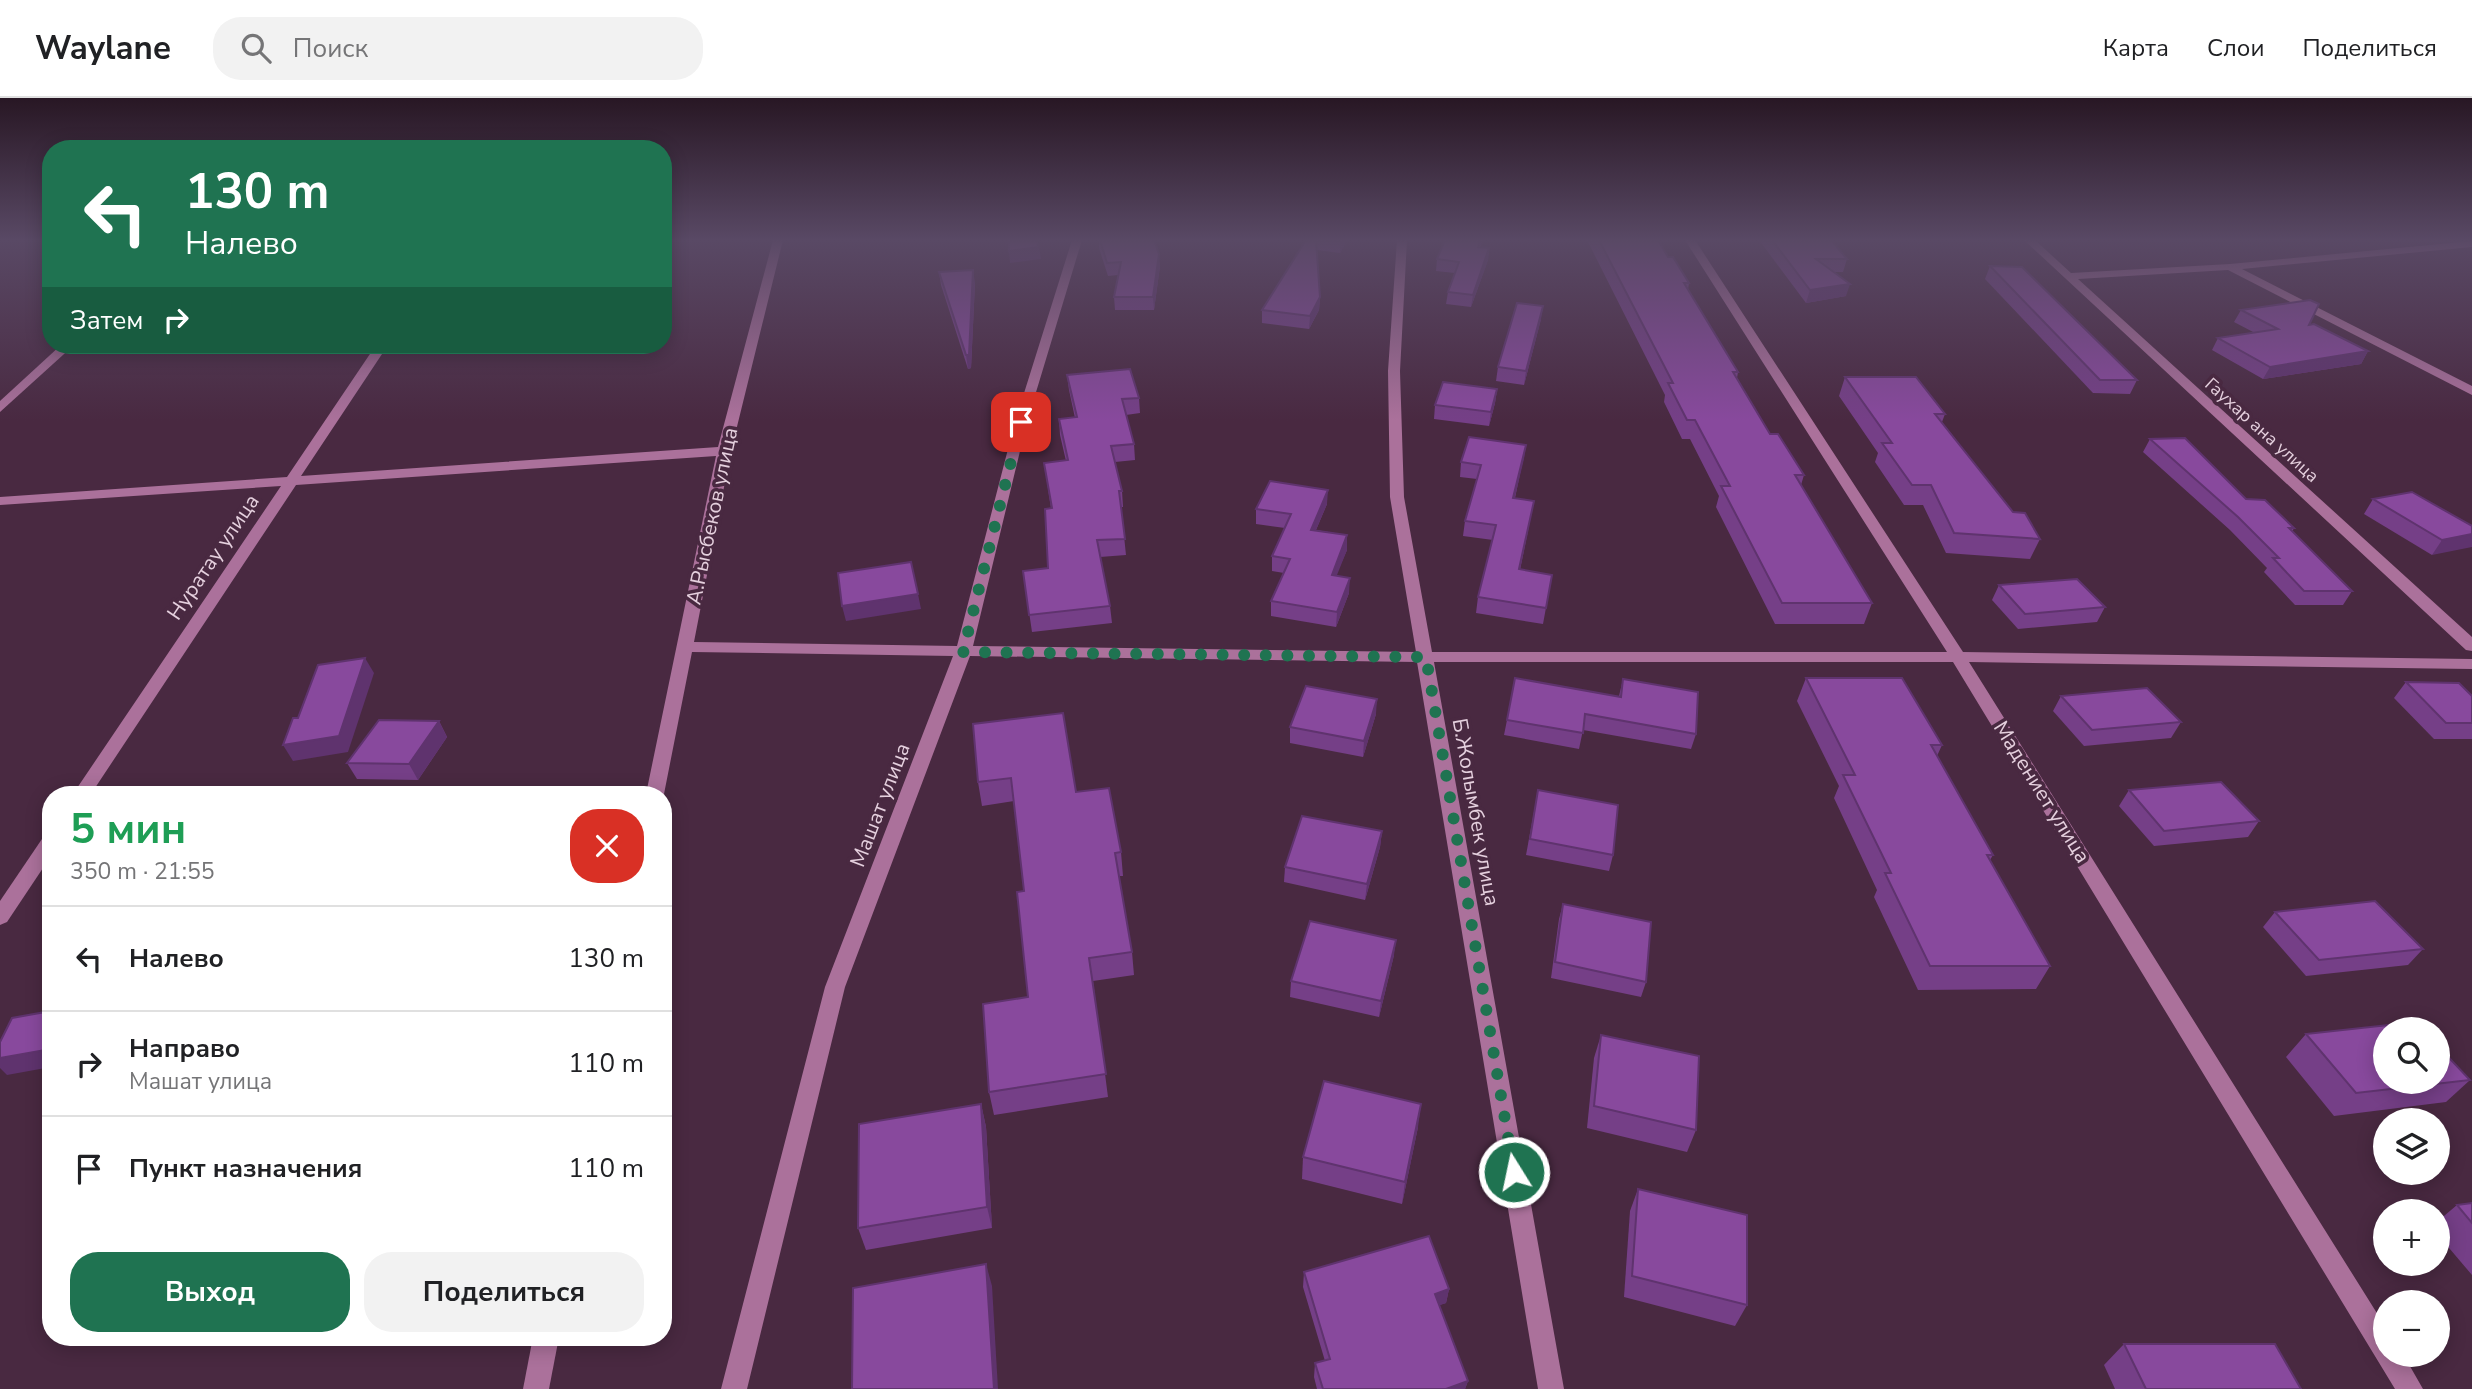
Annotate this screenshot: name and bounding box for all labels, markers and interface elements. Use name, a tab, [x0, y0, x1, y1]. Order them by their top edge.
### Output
search box	[213, 17, 703, 80]
text: Waylane	[35, 26, 171, 71]
icon: search	[237, 29, 275, 67]
text: Поиск	[293, 31, 368, 66]
text: Карта	[2103, 32, 2169, 64]
text: Слои	[2207, 32, 2264, 64]
text: Поделиться	[2302, 32, 2437, 64]
text: 130 m	[185, 158, 329, 225]
icon: left	[70, 168, 161, 259]
text: Налево	[185, 222, 298, 265]
icon: right	[157, 301, 195, 339]
text: Затем	[70, 303, 143, 338]
street label: Гаухар ана улица	[2200, 372, 2324, 488]
pin	[991, 392, 1051, 452]
icon: arrive	[1002, 403, 1040, 441]
street label: А.Рысбеков улица	[680, 425, 744, 607]
street label: Нуратау улица	[160, 488, 266, 626]
street label: Б.Жолымбек улица	[1446, 716, 1506, 908]
street label: Мадениет улица	[1987, 716, 2097, 868]
street label: Машат улица	[844, 739, 916, 871]
text: 5 мин	[70, 801, 186, 858]
button: close	[570, 809, 644, 883]
text: 350 m · 21:55	[70, 856, 215, 887]
icon: left	[70, 940, 108, 978]
text: Налево	[129, 941, 224, 976]
text: 130 m	[568, 941, 644, 976]
map controls	[2373, 1017, 2450, 1367]
button: search	[2373, 1017, 2450, 1094]
text: Направо	[129, 1031, 240, 1066]
icon: right	[70, 1045, 108, 1083]
text: 110 m	[568, 1046, 644, 1081]
text: Машат улица	[129, 1066, 272, 1097]
button: layers	[2373, 1108, 2450, 1185]
position arrow	[1477, 1135, 1551, 1209]
icon: arrive	[70, 1150, 108, 1188]
text: Пункт назначения	[129, 1151, 362, 1186]
text: 110 m	[568, 1151, 644, 1186]
button: +	[2373, 1199, 2450, 1276]
button: Выход	[70, 1252, 350, 1332]
button: Поделиться	[364, 1252, 644, 1332]
button: −	[2373, 1290, 2450, 1367]

